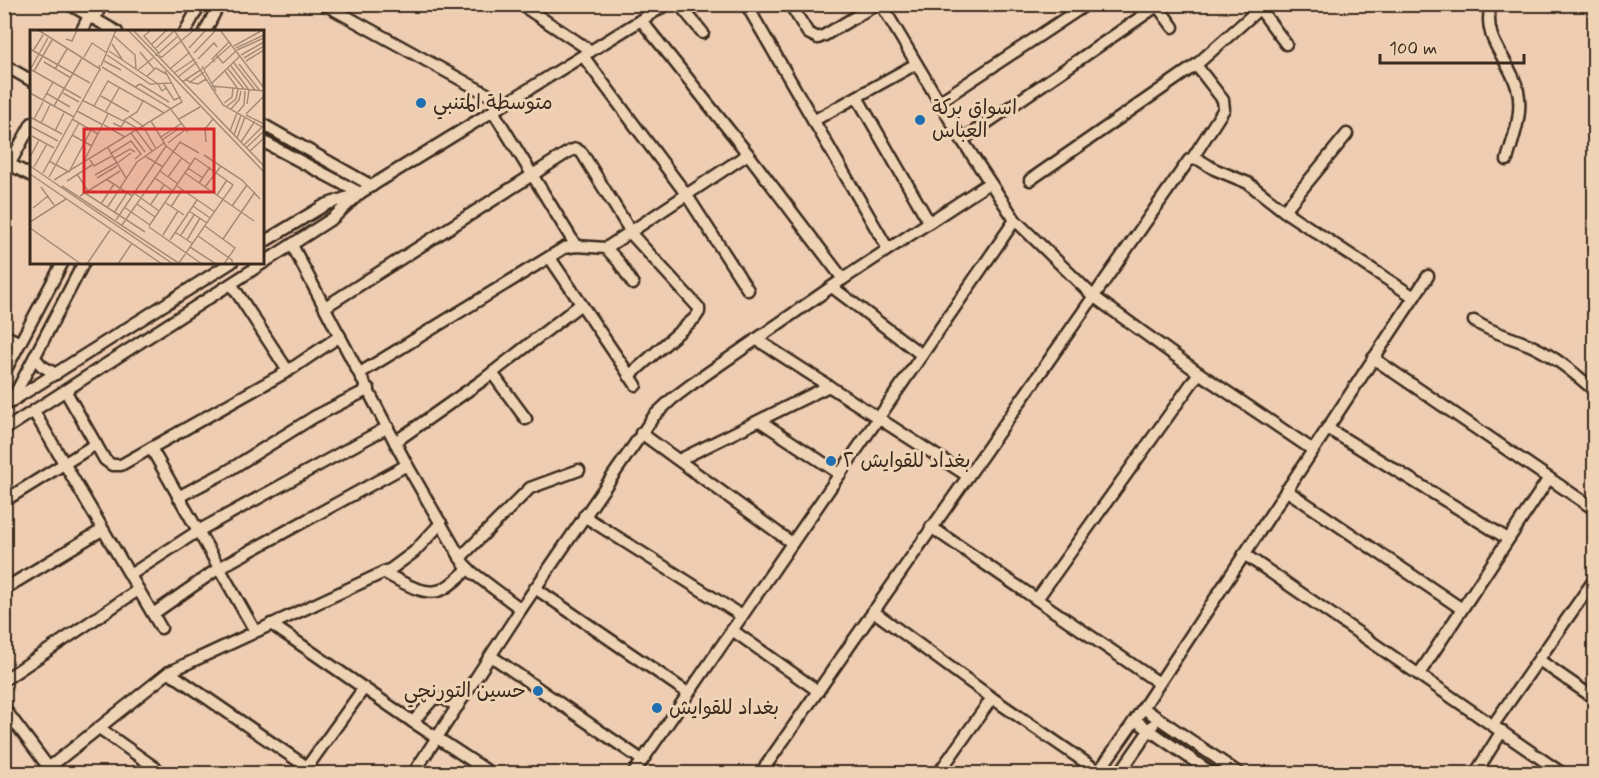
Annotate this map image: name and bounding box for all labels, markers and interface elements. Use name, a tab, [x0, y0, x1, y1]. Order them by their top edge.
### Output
scale bar	[1380, 27, 1524, 65]
inset map	[30, 30, 264, 264]
text: 100 m	[1389, 37, 1437, 61]
place label: متوسطة المتنبي	[433, 90, 553, 120]
place label: اسواق بركة العباس	[932, 95, 1017, 145]
marker: متوسطة المتنبي	[414, 96, 428, 110]
marker: اسواق بركة العباس	[913, 113, 927, 127]
place label: بغداد للقوايش ٢	[843, 448, 971, 475]
marker: بغداد للقوايش ٢	[824, 454, 838, 468]
place label: حسين التورنچي	[404, 678, 526, 708]
marker: حسين التورنچي	[531, 684, 545, 698]
place label: بغداد للقوايش	[669, 695, 779, 722]
marker: بغداد للقوايش	[650, 701, 664, 715]

